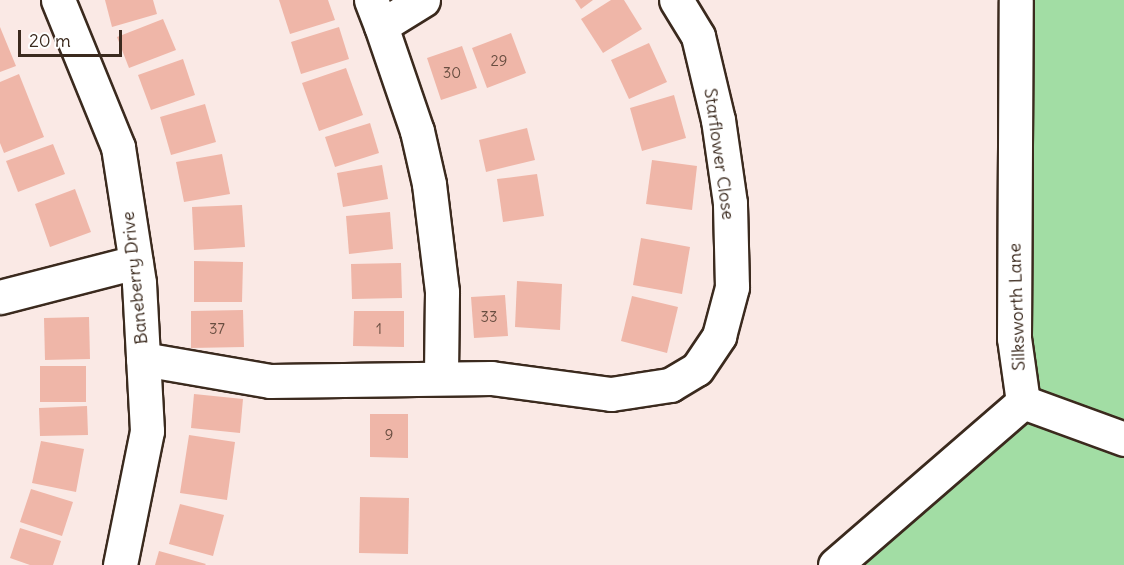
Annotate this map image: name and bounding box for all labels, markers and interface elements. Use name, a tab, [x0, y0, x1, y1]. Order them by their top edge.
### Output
scale bar	[21, 18, 124, 56]
text: 20 m	[29, 29, 71, 52]
house number: 29	[491, 52, 507, 70]
house number: 30	[443, 64, 461, 82]
street label: Starflower Close	[699, 87, 739, 221]
street label: Baneberry Drive	[117, 210, 153, 346]
street label: Silksworth Lane	[1004, 243, 1030, 371]
house number: 33	[480, 308, 498, 326]
house number: 37	[209, 320, 225, 338]
house number: 1	[376, 320, 382, 338]
house number: 9	[385, 426, 393, 444]

